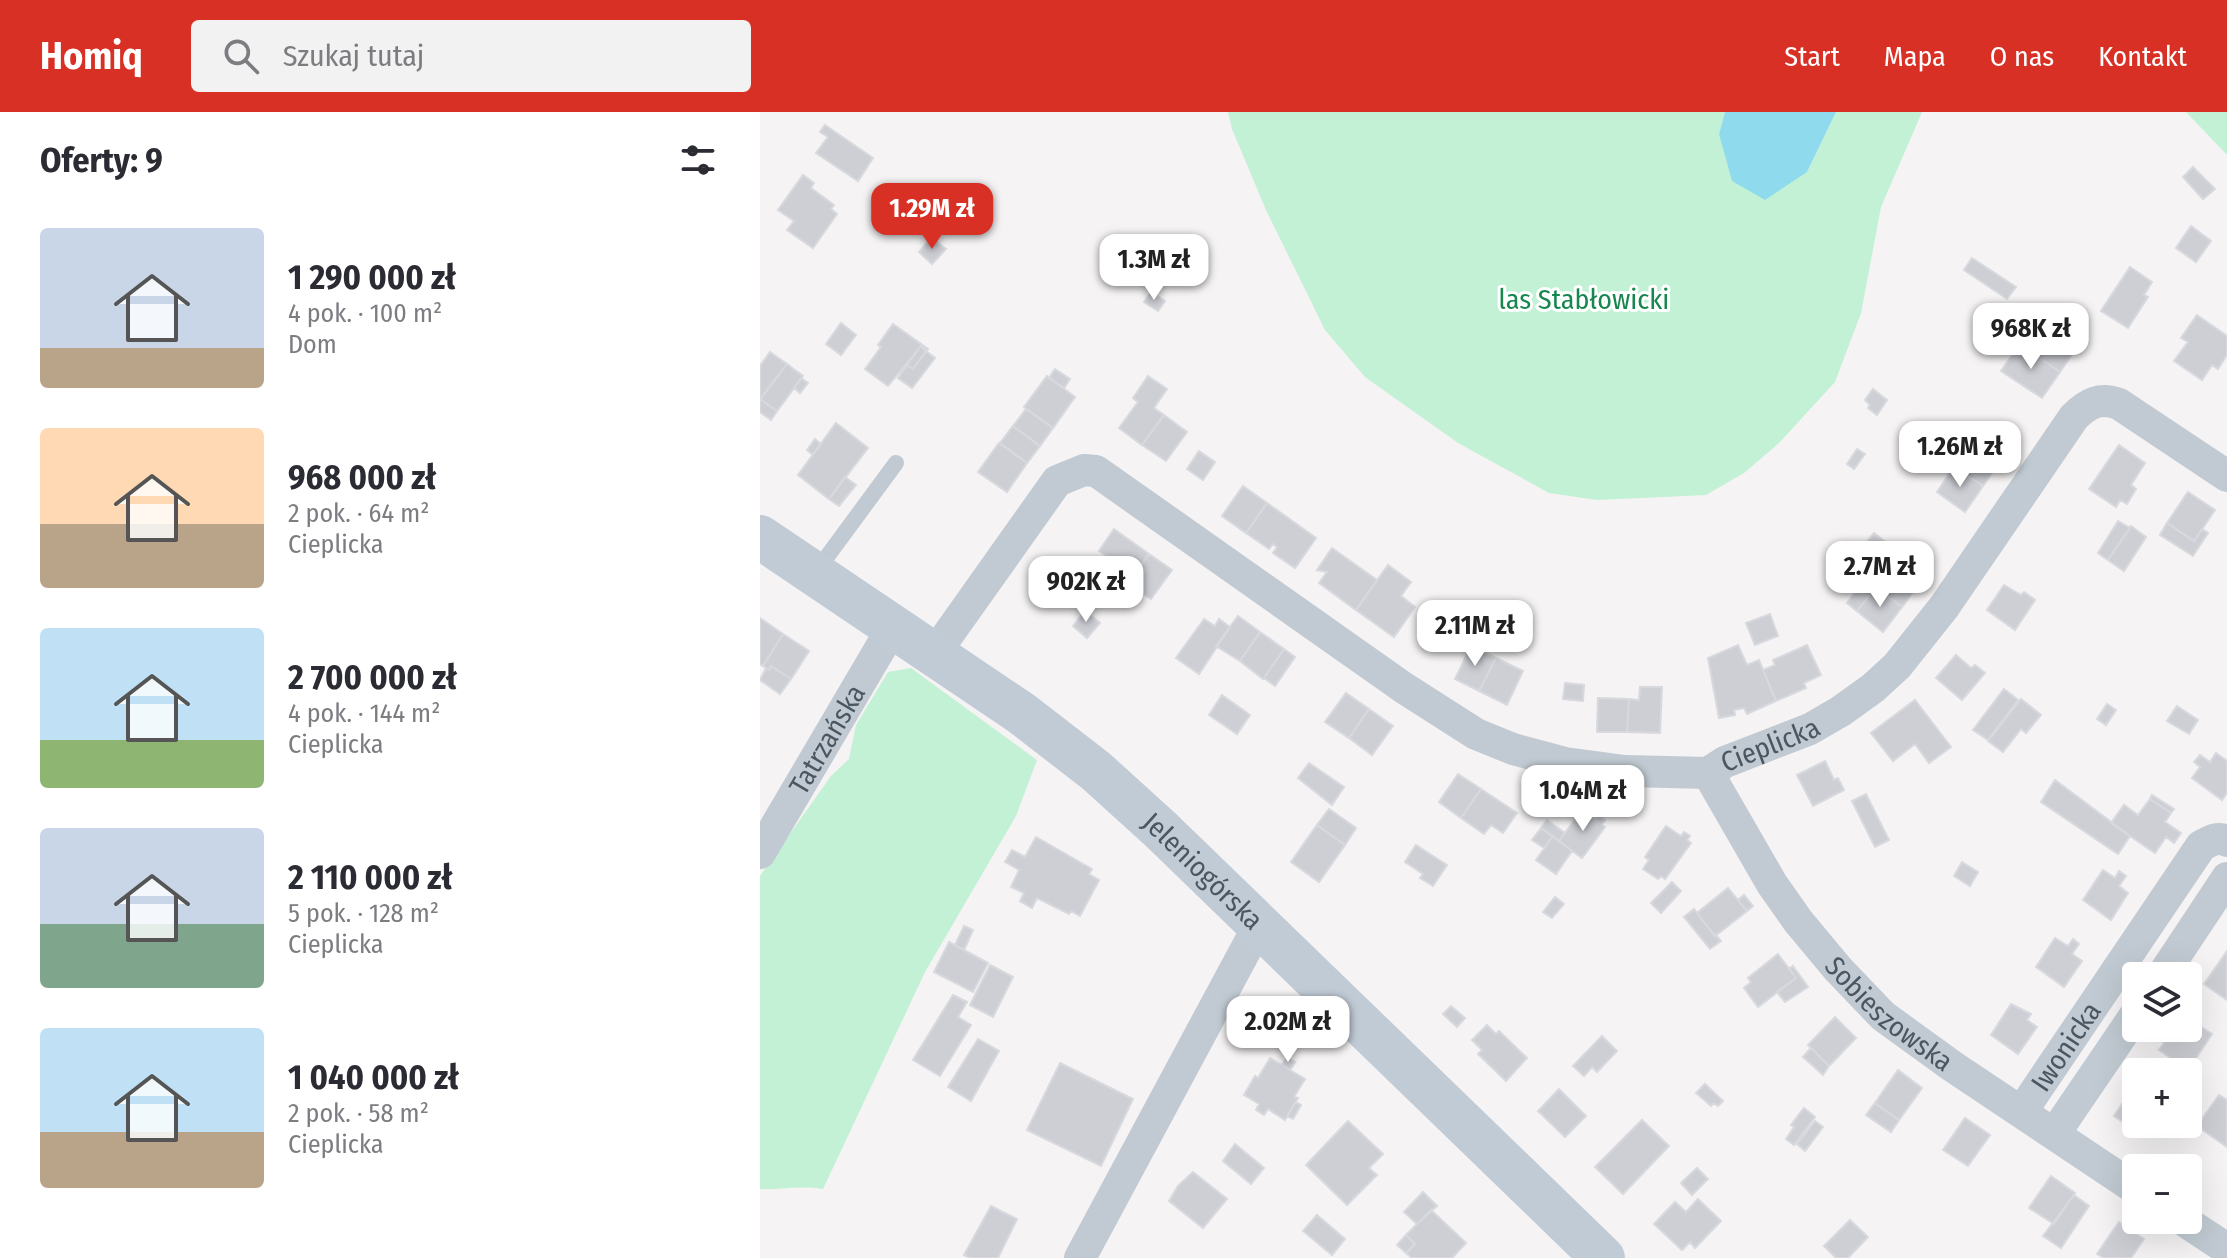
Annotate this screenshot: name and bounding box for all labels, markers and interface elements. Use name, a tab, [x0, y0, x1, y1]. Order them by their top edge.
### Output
search box	[191, 20, 751, 92]
text: Homiq	[40, 33, 143, 79]
icon: search	[219, 34, 263, 78]
text: Szukaj tutaj	[283, 38, 424, 74]
text: Start	[1784, 40, 1840, 73]
text: Mapa	[1884, 40, 1946, 73]
text: O nas	[1990, 40, 2054, 73]
text: Kontakt	[2098, 40, 2187, 73]
icon: filters	[676, 138, 720, 182]
text: Oferty: 9	[40, 140, 163, 181]
pin: 1.29M zł	[849, 183, 1015, 251]
text: 1.29M zł	[889, 193, 975, 224]
pin: 1.3M zł	[1080, 234, 1228, 302]
text: 1.3M zł	[1118, 244, 1190, 275]
text: 1 290 000 zł	[288, 257, 456, 298]
icon: home	[104, 260, 200, 356]
park label: las Stabłowicki	[1499, 283, 1669, 316]
text: 4 pok. · 100 m²	[288, 298, 442, 329]
pin: 968K zł	[1957, 303, 2105, 371]
text: 968K zł	[1991, 313, 2071, 344]
text: Dom	[288, 329, 337, 360]
pin: 1.26M zł	[1877, 421, 2043, 489]
text: 1.26M zł	[1917, 431, 2003, 462]
text: 968 000 zł	[288, 457, 436, 498]
icon: home	[104, 460, 200, 556]
text: 2 pok. · 64 m²	[288, 498, 429, 529]
text: Cieplicka	[288, 529, 383, 560]
pin: 2.7M zł	[1806, 541, 1954, 609]
text: 2.7M zł	[1844, 551, 1916, 582]
pin: 902K zł	[1012, 556, 1160, 624]
text: 902K zł	[1046, 566, 1126, 597]
pin: 2.11M zł	[1392, 600, 1558, 668]
text: 2.11M zł	[1435, 610, 1515, 641]
text: 2 700 000 zł	[288, 657, 457, 698]
icon: home	[104, 660, 200, 756]
street label: Tatrzańska	[782, 678, 872, 800]
text: 4 pok. · 144 m²	[288, 698, 440, 729]
street label: Cieplicka	[1716, 711, 1826, 779]
text: Cieplicka	[288, 729, 383, 760]
pin: 1.04M zł	[1500, 765, 1666, 833]
text: 1.04M zł	[1539, 775, 1627, 806]
street label: Jeleniogórska	[1136, 805, 1270, 936]
text: 2 110 000 zł	[288, 857, 452, 898]
icon: home	[104, 860, 200, 956]
text: 5 pok. · 128 m²	[288, 898, 439, 929]
text: Cieplicka	[288, 929, 383, 960]
street label: Sobieszowska	[1818, 950, 1959, 1078]
map controls	[2122, 962, 2202, 1234]
button: layers	[2122, 962, 2202, 1042]
street label: Iwonicka	[2024, 995, 2107, 1097]
pin: 2.02M zł	[1205, 996, 1371, 1064]
text: 2.02M zł	[1245, 1006, 1331, 1037]
text: 1 040 000 zł	[288, 1057, 459, 1098]
button: +	[2122, 1058, 2202, 1138]
icon: home	[104, 1060, 200, 1156]
text: 2 pok. · 58 m²	[288, 1098, 429, 1129]
text: Cieplicka	[288, 1129, 383, 1160]
button: −	[2122, 1154, 2202, 1234]

